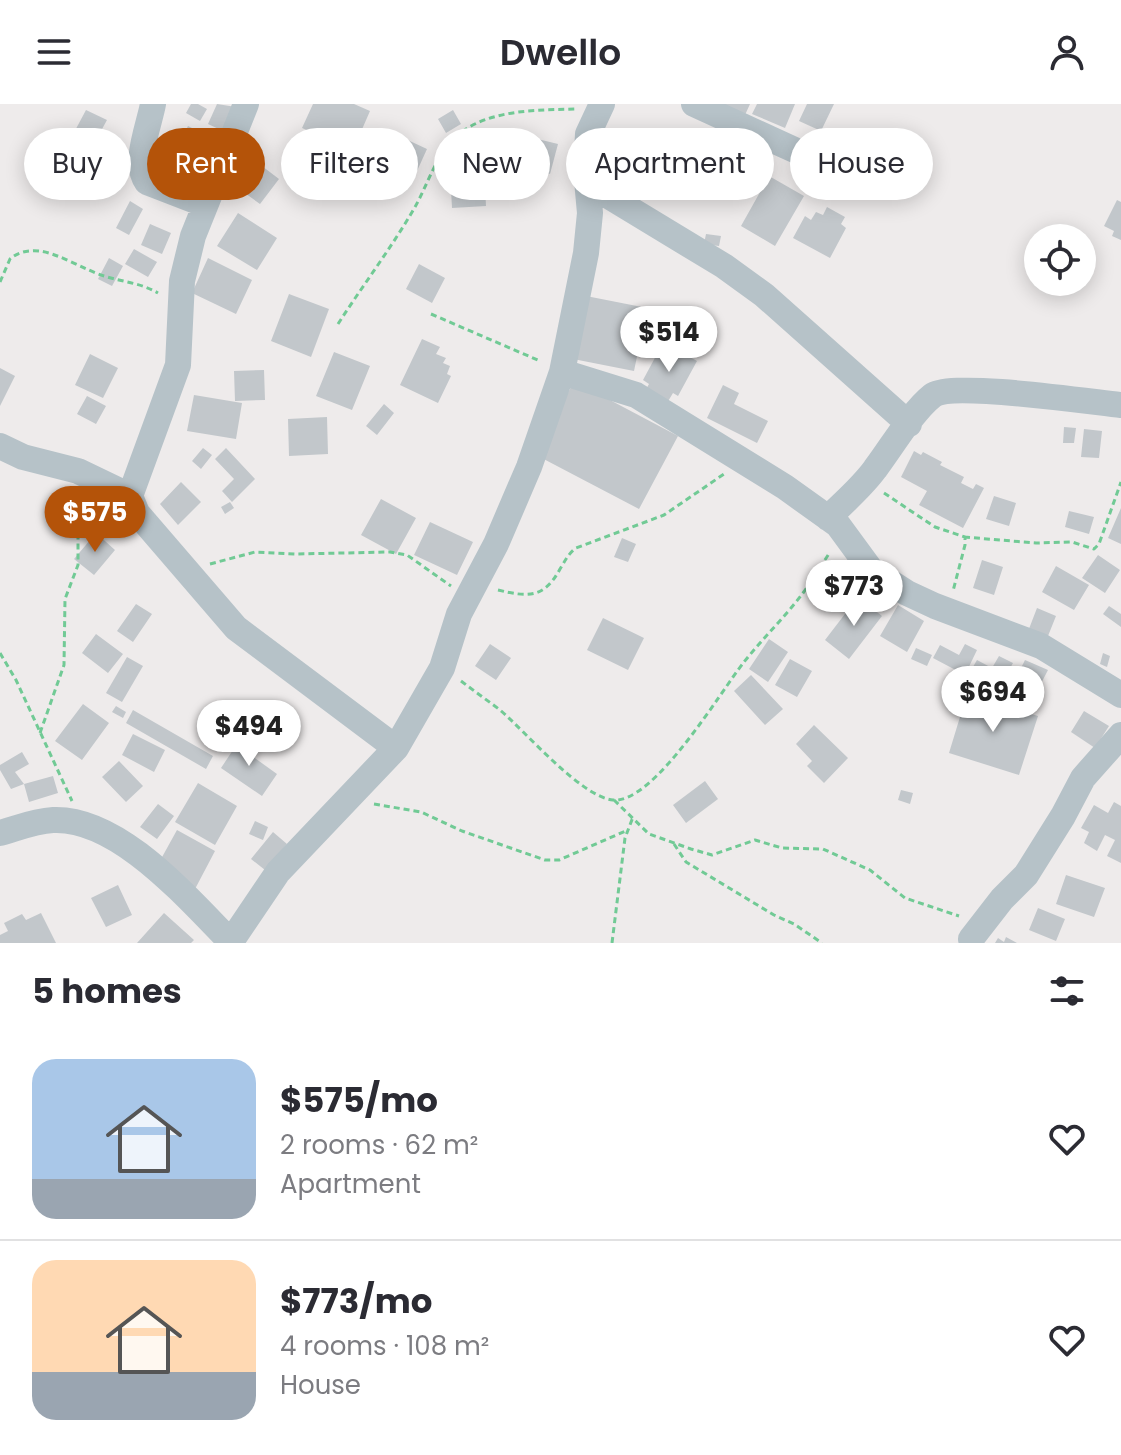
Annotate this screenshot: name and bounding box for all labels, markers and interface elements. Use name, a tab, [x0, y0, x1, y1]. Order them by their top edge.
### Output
text: Dwello	[500, 27, 621, 78]
icon: menu	[32, 30, 76, 74]
icon: person	[1045, 30, 1089, 74]
chip: Buy	[24, 128, 131, 200]
chip: Rent	[147, 128, 265, 200]
chip: Filters	[281, 128, 418, 200]
chip: New	[434, 128, 550, 200]
chip: Apartment	[566, 128, 774, 200]
chip: House	[790, 128, 933, 200]
map controls	[1024, 224, 1096, 296]
button: locate	[1024, 224, 1096, 296]
pin: $514	[622, 306, 716, 374]
text: $514	[638, 314, 700, 350]
pin: $575	[48, 486, 142, 554]
text: $575	[63, 494, 127, 530]
pin: $773	[807, 560, 901, 628]
text: $773	[824, 568, 884, 604]
pin: $694	[946, 666, 1040, 734]
text: $694	[959, 674, 1027, 710]
pin: $494	[202, 700, 296, 768]
text: $494	[215, 708, 283, 744]
text: 5 homes	[32, 967, 182, 1015]
icon: filters	[1045, 969, 1089, 1013]
text: $575/mo	[280, 1076, 438, 1124]
icon: home	[96, 1091, 192, 1187]
icon: heart	[1045, 1117, 1089, 1161]
text: 2 rooms · 62 m²	[280, 1127, 478, 1163]
text: Apartment	[280, 1166, 421, 1202]
text: $773/mo	[280, 1277, 432, 1325]
icon: home	[96, 1292, 192, 1388]
icon: heart	[1045, 1318, 1089, 1362]
text: 4 rooms · 108 m²	[280, 1328, 489, 1364]
text: House	[280, 1367, 361, 1403]

